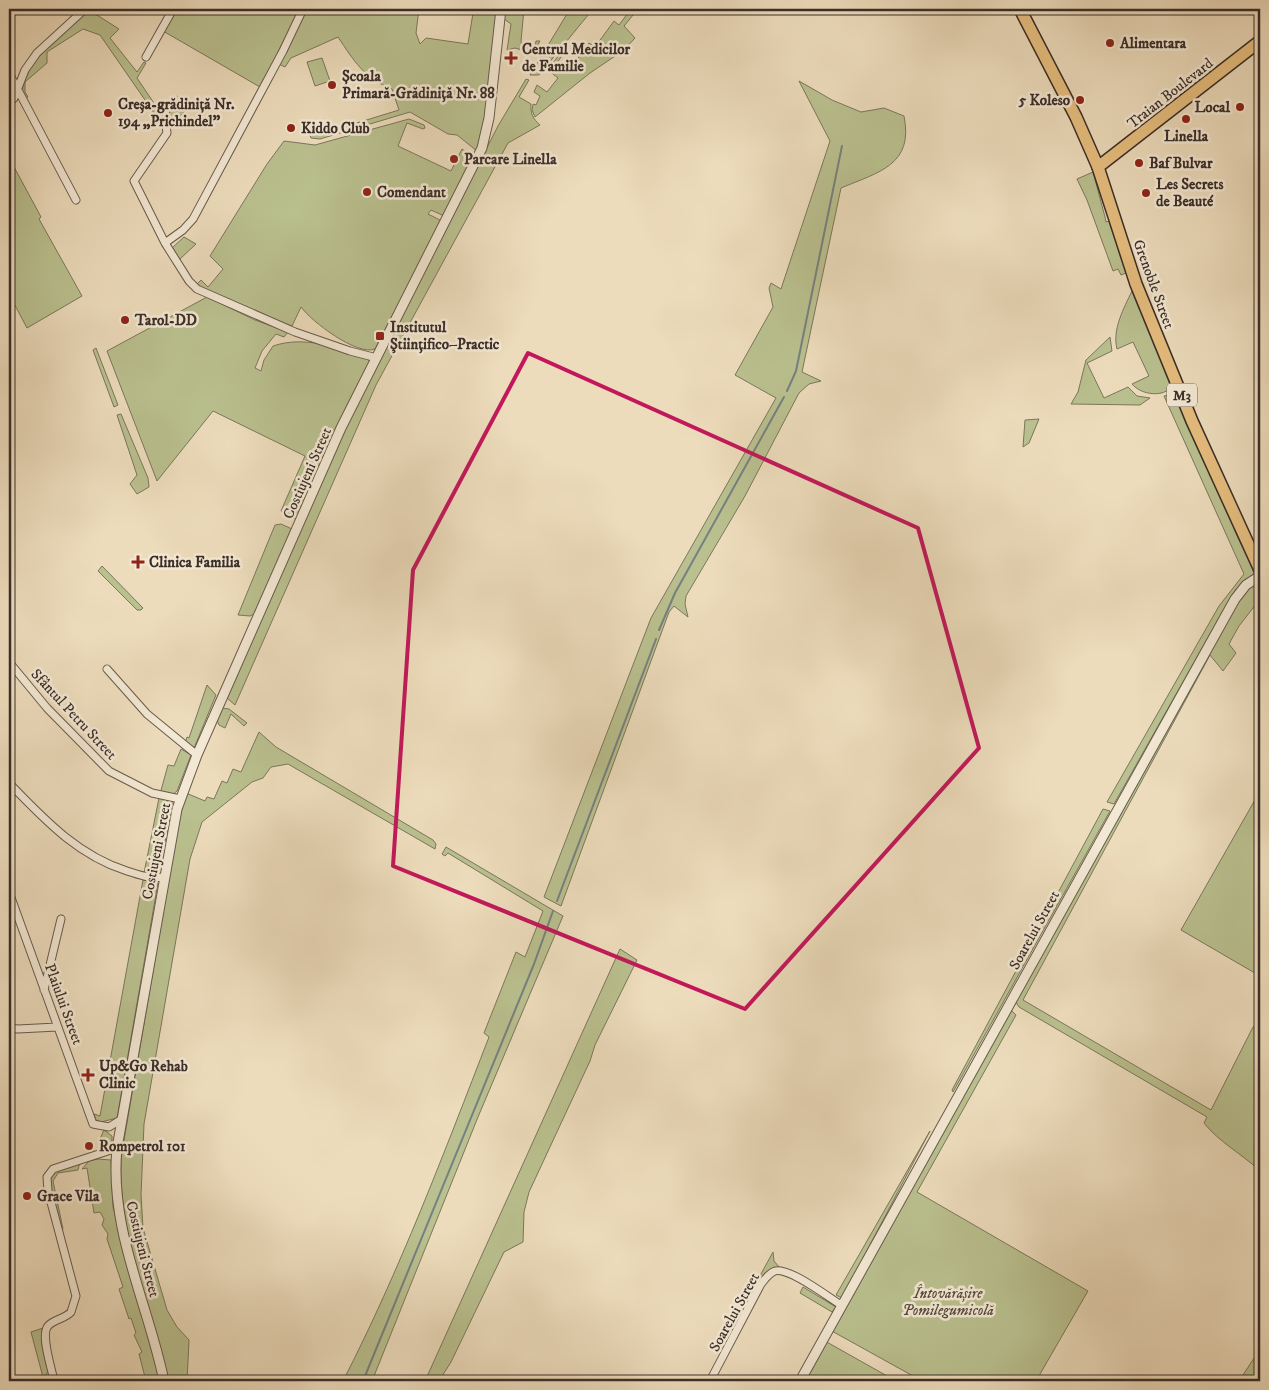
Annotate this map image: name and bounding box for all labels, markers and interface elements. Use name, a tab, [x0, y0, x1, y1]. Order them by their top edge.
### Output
place label: Alimentara	[1119, 34, 1187, 53]
marker: Alimentara	[1104, 37, 1116, 49]
place label: Centrul Medicilor de Familie	[522, 40, 630, 76]
marker: Centrul Medicilor de Familie	[504, 51, 518, 65]
street label: Traian Boulevard	[1124, 54, 1217, 133]
place label: Școala Primară-Grădiniță Nr. 88	[342, 67, 495, 103]
marker: Școala Primară-Grădiniță Nr. 88	[326, 79, 338, 91]
place label: 5 Koleso	[1018, 91, 1071, 110]
marker: 5 Koleso	[1074, 94, 1086, 106]
place label: Creșa-grădiniță Nr. 194 „Prichindel”	[118, 95, 235, 131]
place label: Local	[1195, 98, 1230, 117]
marker: Local	[1234, 101, 1246, 113]
marker: Creșa-grădiniță Nr. 194 „Prichindel”	[102, 107, 114, 119]
marker: Linella	[1180, 113, 1192, 125]
place label: Kiddo Club	[301, 119, 370, 138]
marker: Kiddo Club	[285, 122, 297, 134]
place label: Linella	[1164, 127, 1209, 146]
place label: Parcare Linella	[464, 150, 557, 169]
marker: Parcare Linella	[448, 153, 460, 165]
place label: Baf Bulvar	[1149, 154, 1213, 173]
marker: Baf Bulvar	[1133, 157, 1145, 169]
place label: Les Secrets de Beauté	[1156, 175, 1223, 211]
place label: Comendant	[377, 183, 446, 202]
marker: Comendant	[361, 186, 373, 198]
marker: Les Secrets de Beauté	[1140, 187, 1152, 199]
street label: Grenoble Street	[1129, 237, 1179, 332]
place label: Tarol-DD	[134, 311, 197, 330]
marker: Tarol-DD	[119, 314, 131, 326]
place label: Institutul Ştiinţifico–Practic	[390, 318, 500, 354]
marker: Institutul Ştiinţifico–Practic	[374, 330, 386, 342]
road number: M3	[1167, 384, 1197, 406]
street label: Costiujeni Street	[279, 424, 336, 522]
place label: Clinica Familia	[149, 553, 241, 572]
marker: Clinica Familia	[131, 555, 145, 569]
street label: Sfântul Petru Street	[27, 665, 121, 764]
street label: Costiujeni Street	[138, 801, 175, 901]
street label: Soarelui Street	[1005, 887, 1064, 973]
street label: Plaiului Street	[40, 961, 87, 1047]
place label: Up&Go Rehab Clinic	[99, 1057, 188, 1093]
marker: Up&Go Rehab Clinic	[81, 1068, 95, 1082]
place label: Rompetrol 101	[99, 1137, 186, 1156]
marker: Rompetrol 101	[83, 1140, 95, 1152]
place label: Grace Vila	[37, 1187, 100, 1206]
marker: Grace Vila	[21, 1190, 33, 1202]
street label: Costiujeni Street	[121, 1199, 164, 1299]
street label: Soarelui Street	[705, 1269, 764, 1355]
park label: Întovărășire Pomilegumicolă	[902, 1283, 994, 1320]

